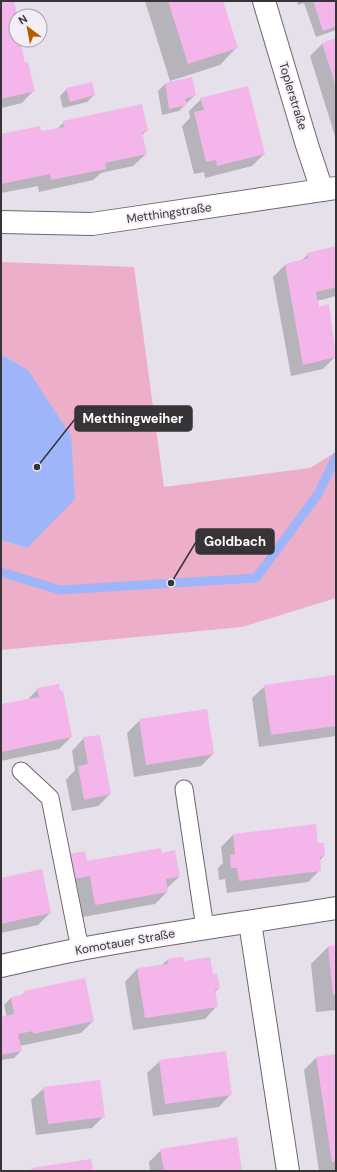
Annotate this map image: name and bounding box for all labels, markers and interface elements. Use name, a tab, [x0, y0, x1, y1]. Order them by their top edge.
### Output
north arrow	[8, 8, 48, 48]
text: N	[16, 11, 30, 28]
street label: Toplerstraße	[275, 60, 311, 132]
street label: Metthingstraße	[126, 199, 213, 227]
callout: Metthingweiher	[75, 406, 192, 431]
text: Metthingweiher	[83, 410, 184, 427]
callout: Goldbach	[196, 529, 274, 554]
text: Goldbach	[204, 533, 266, 550]
street label: Komotauer Straße	[74, 925, 176, 959]

